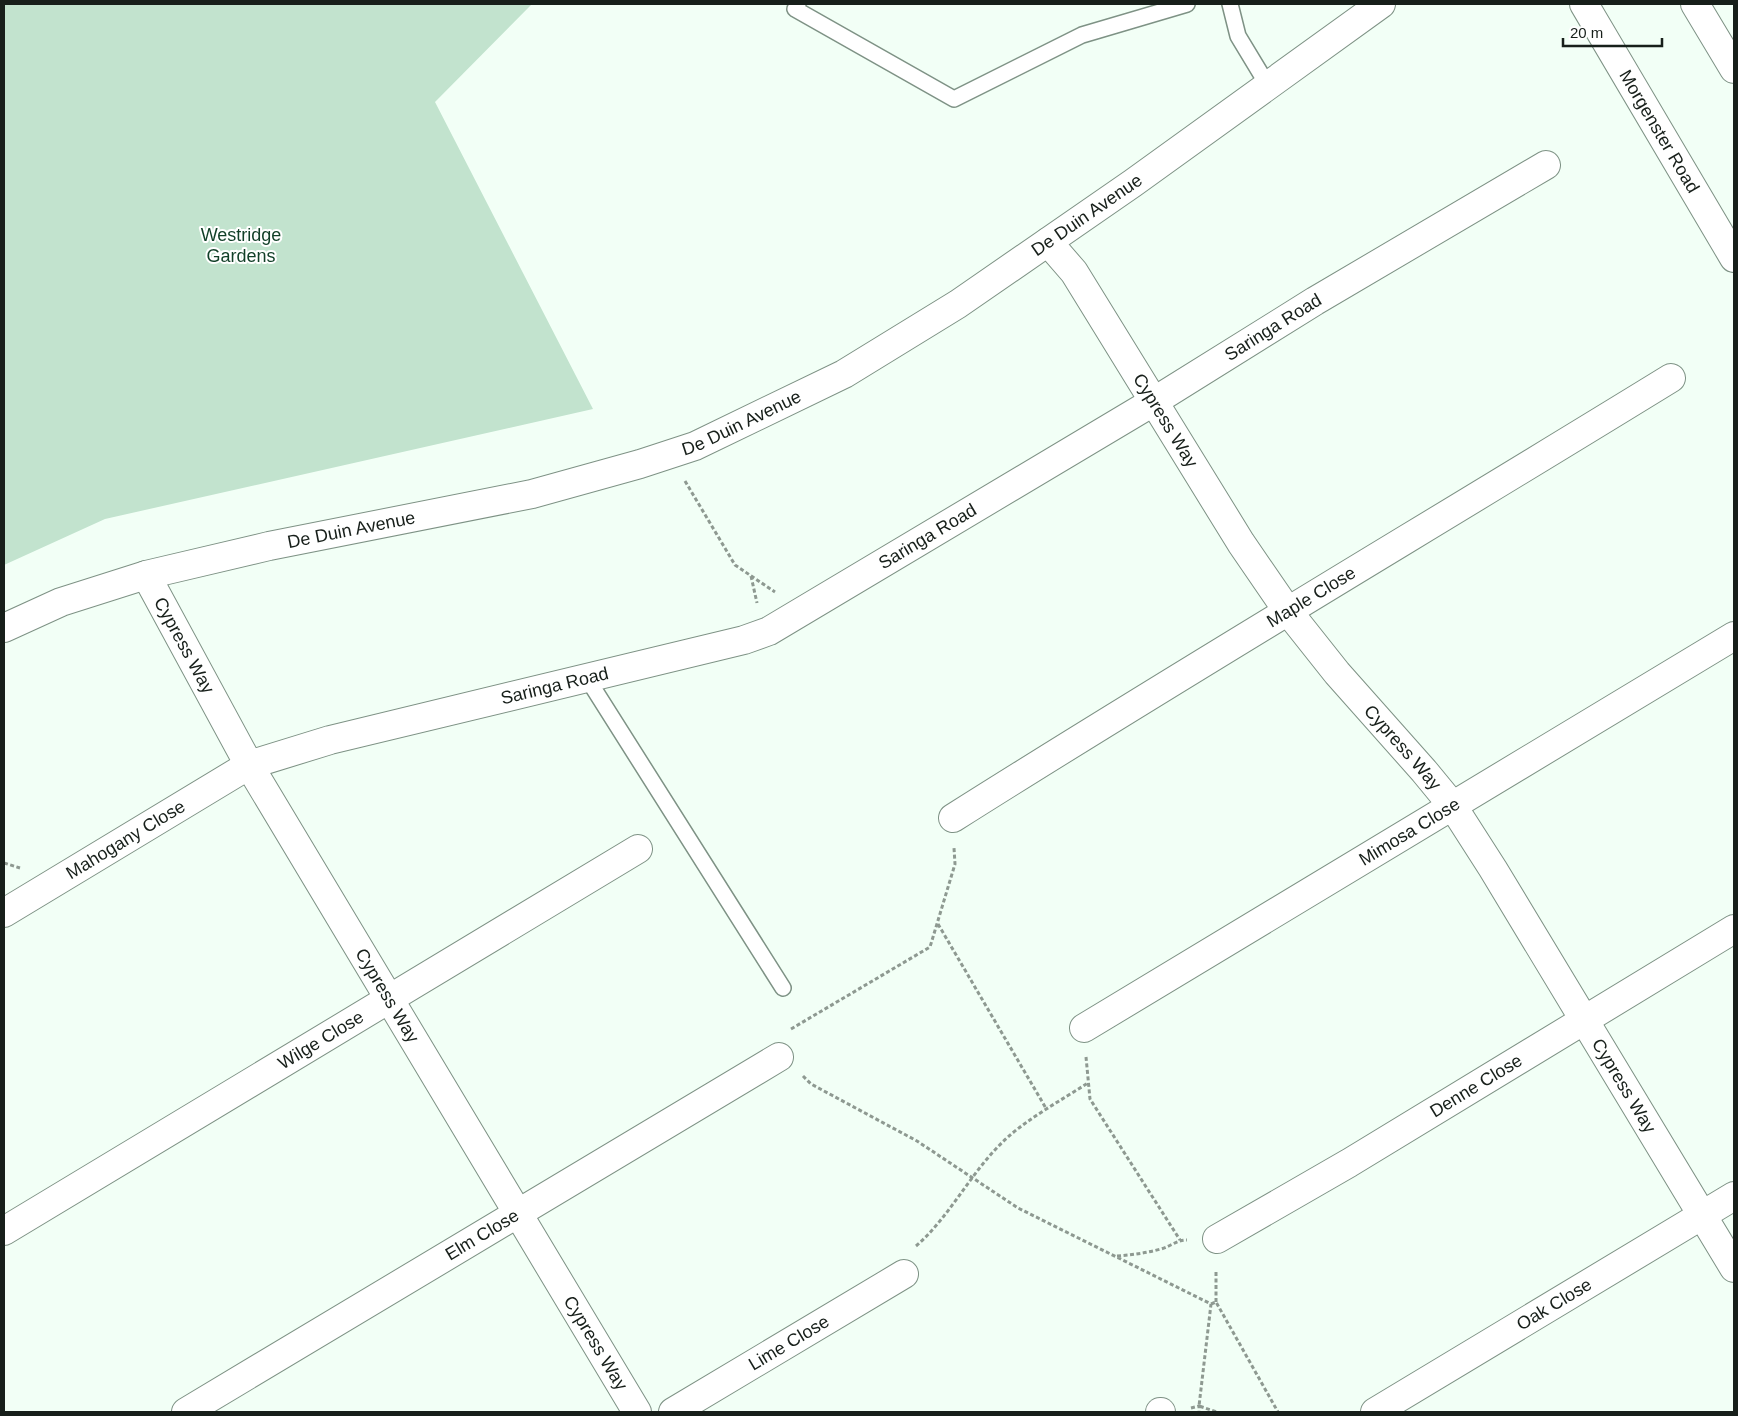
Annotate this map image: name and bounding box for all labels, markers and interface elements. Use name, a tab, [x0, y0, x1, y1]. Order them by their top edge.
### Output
scale bar	[1563, 15, 1662, 47]
text: 20 m	[1570, 24, 1603, 41]
street label: Morgenster Road	[1615, 66, 1703, 196]
street label: De Duin Avenue	[1028, 170, 1146, 260]
park label: Westridge Gardens	[201, 225, 281, 266]
street label: Saringa Road	[1221, 290, 1325, 365]
street label: Cypress Way	[1129, 370, 1202, 471]
street label: De Duin Avenue	[679, 386, 804, 460]
street label: Saringa Road	[875, 500, 980, 573]
street label: De Duin Avenue	[286, 507, 417, 552]
street label: Maple Close	[1263, 562, 1359, 631]
street label: Cypress Way	[150, 594, 218, 697]
street label: Saringa Road	[499, 663, 610, 708]
street label: Cypress Way	[1360, 701, 1445, 794]
street label: Mimosa Close	[1355, 794, 1463, 870]
street label: Mahogany Close	[63, 796, 189, 883]
street label: Cypress Way	[351, 945, 423, 1046]
street label: Wilge Close	[275, 1007, 367, 1073]
street label: Cypress Way	[1588, 1035, 1660, 1136]
street label: Denne Close	[1426, 1050, 1526, 1121]
street label: Elm Close	[442, 1205, 522, 1264]
street label: Oak Close	[1513, 1274, 1595, 1334]
street label: Cypress Way	[560, 1292, 632, 1394]
street label: Lime Close	[745, 1311, 833, 1374]

